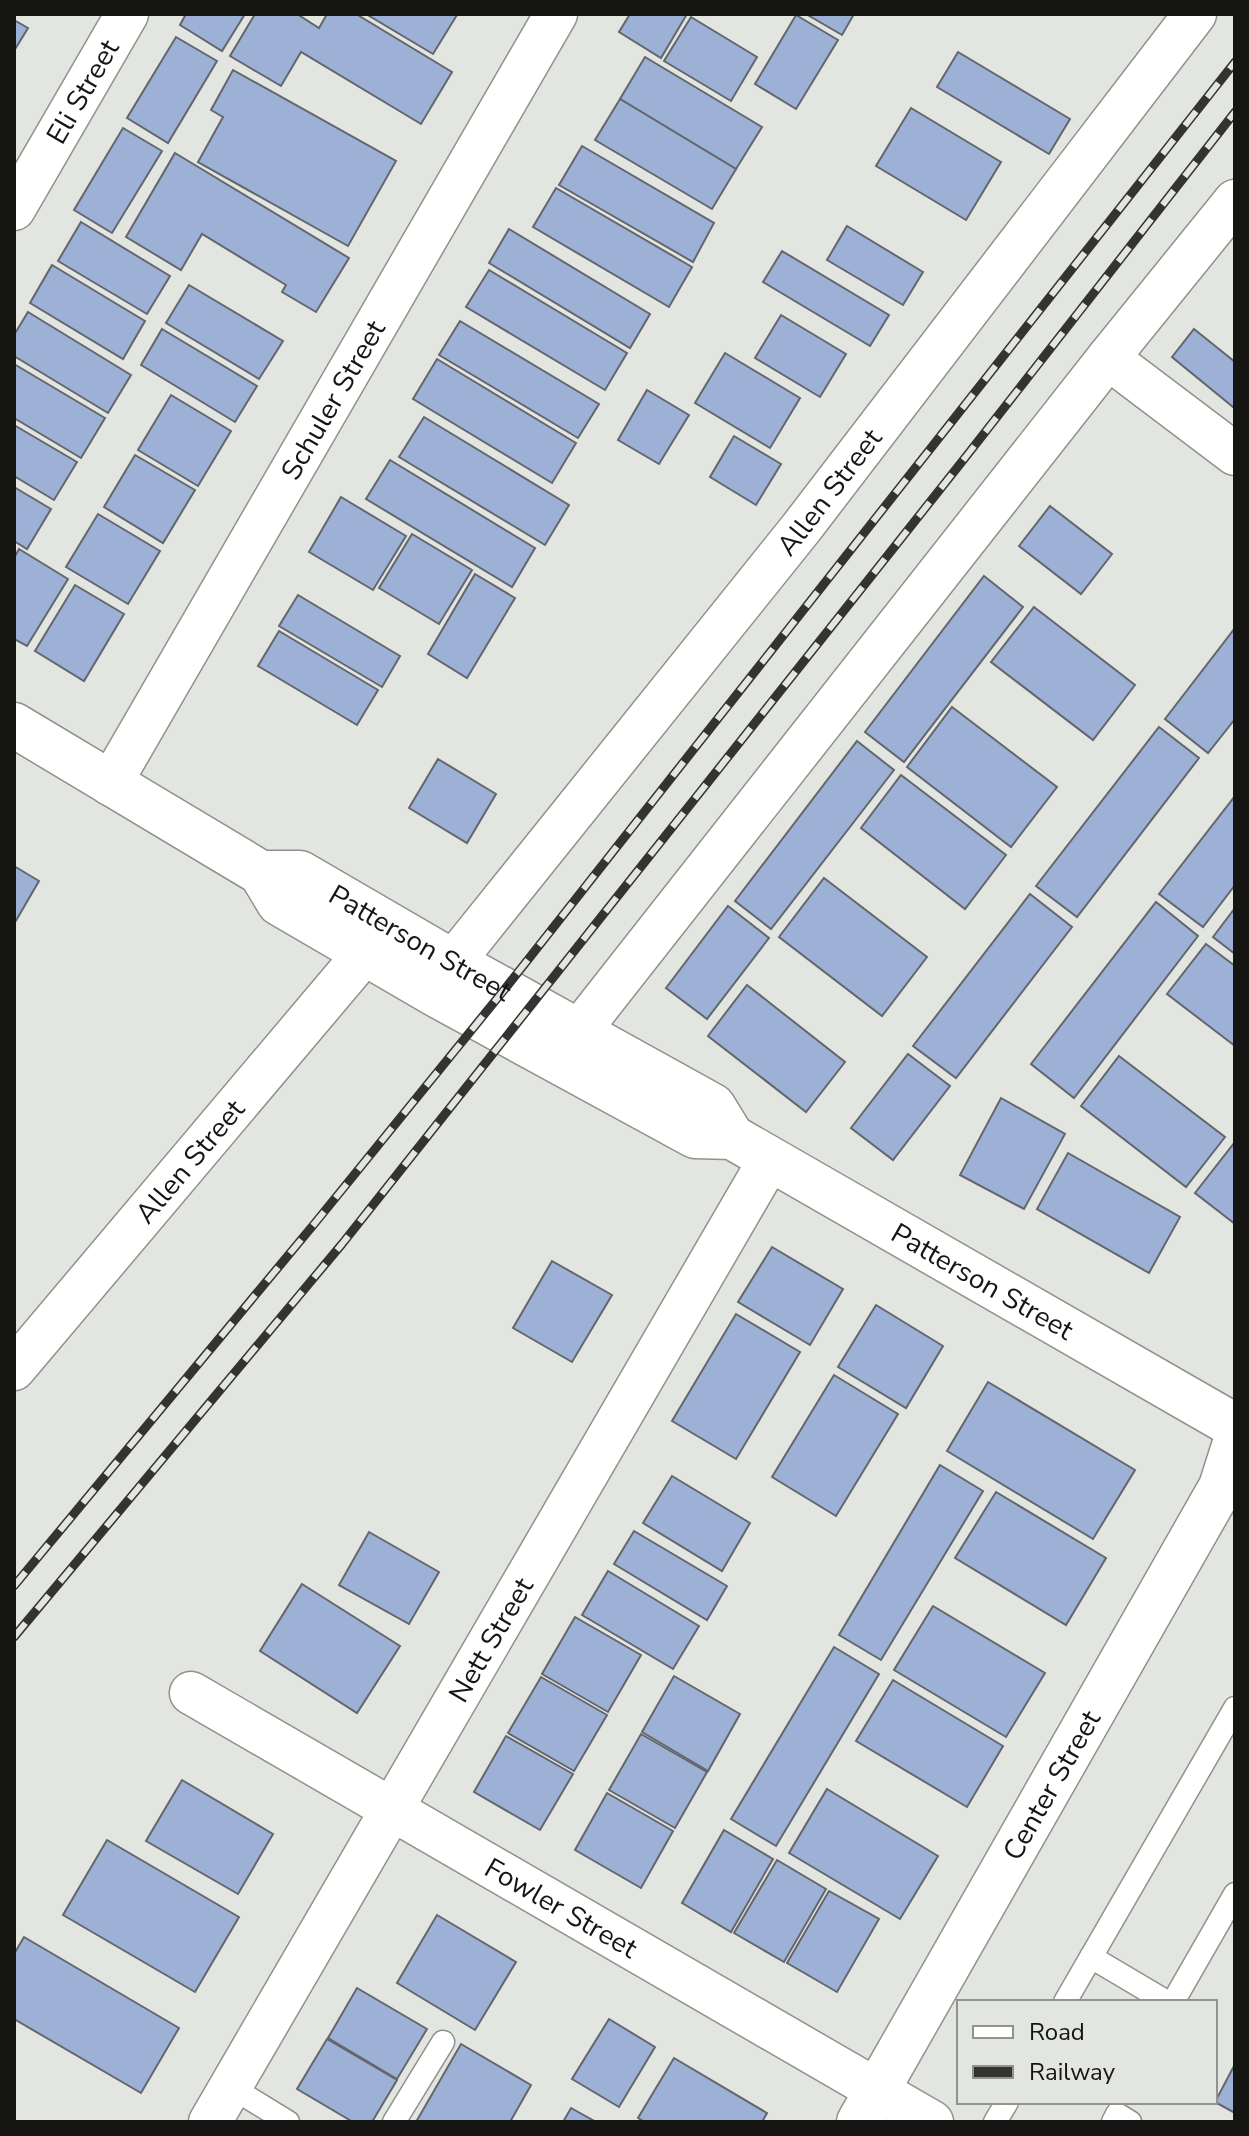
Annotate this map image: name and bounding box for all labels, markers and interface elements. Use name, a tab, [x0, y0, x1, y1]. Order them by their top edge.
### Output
street label: Eli Street	[38, 32, 128, 151]
street label: Schuler Street	[272, 313, 395, 487]
street label: Allen Street	[768, 421, 891, 564]
street label: Patterson Street	[322, 876, 518, 1011]
street label: Allen Street	[127, 1092, 254, 1232]
street label: Patterson Street	[884, 1215, 1080, 1349]
street label: Nett Street	[440, 1571, 543, 1710]
street label: Center Street	[994, 1703, 1110, 1867]
street label: Fowler Street	[478, 1849, 644, 1968]
legend	[957, 2000, 1217, 2104]
text: Road	[1029, 2016, 1085, 2048]
text: Railway	[1029, 2056, 1116, 2088]

